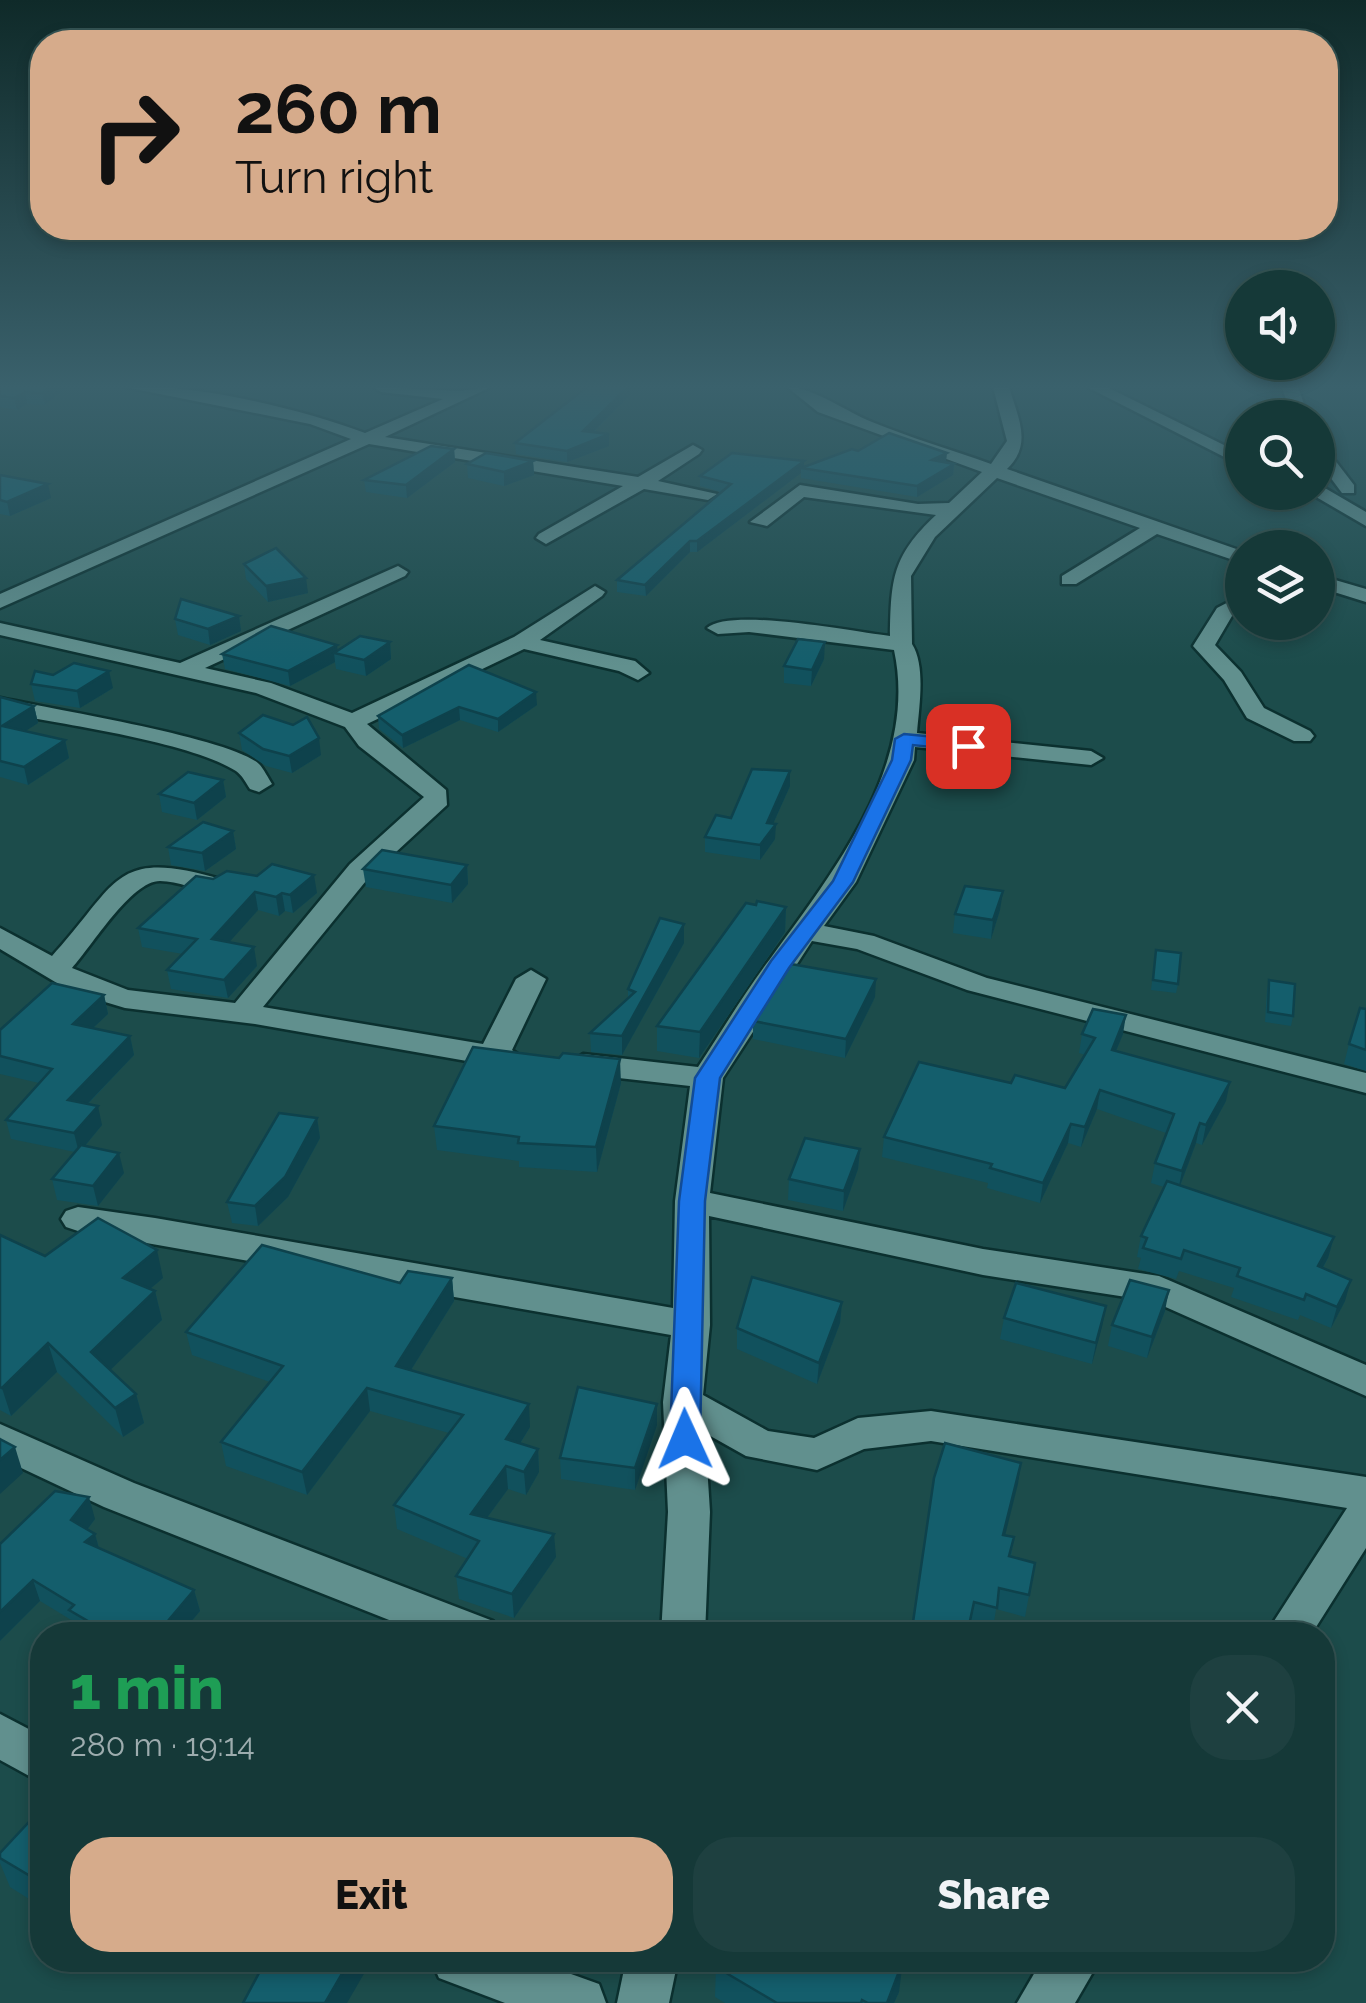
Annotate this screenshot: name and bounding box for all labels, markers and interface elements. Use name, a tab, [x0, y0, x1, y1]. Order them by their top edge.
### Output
text: 260 m	[235, 67, 442, 149]
icon: right	[70, 70, 200, 200]
text: Turn right	[235, 151, 433, 204]
map controls	[1225, 270, 1335, 640]
button: sound	[1225, 270, 1335, 380]
button: search	[1225, 400, 1335, 510]
button: layers	[1225, 530, 1335, 640]
pin	[926, 704, 1011, 789]
icon: arrive	[941, 719, 996, 774]
position arrow	[633, 1387, 737, 1491]
text: 1 min	[70, 1653, 224, 1723]
button: close	[1190, 1655, 1295, 1760]
text: 280 m · 19:14	[70, 1726, 255, 1763]
button: Exit	[70, 1837, 673, 1952]
button: Share	[693, 1837, 1295, 1952]

